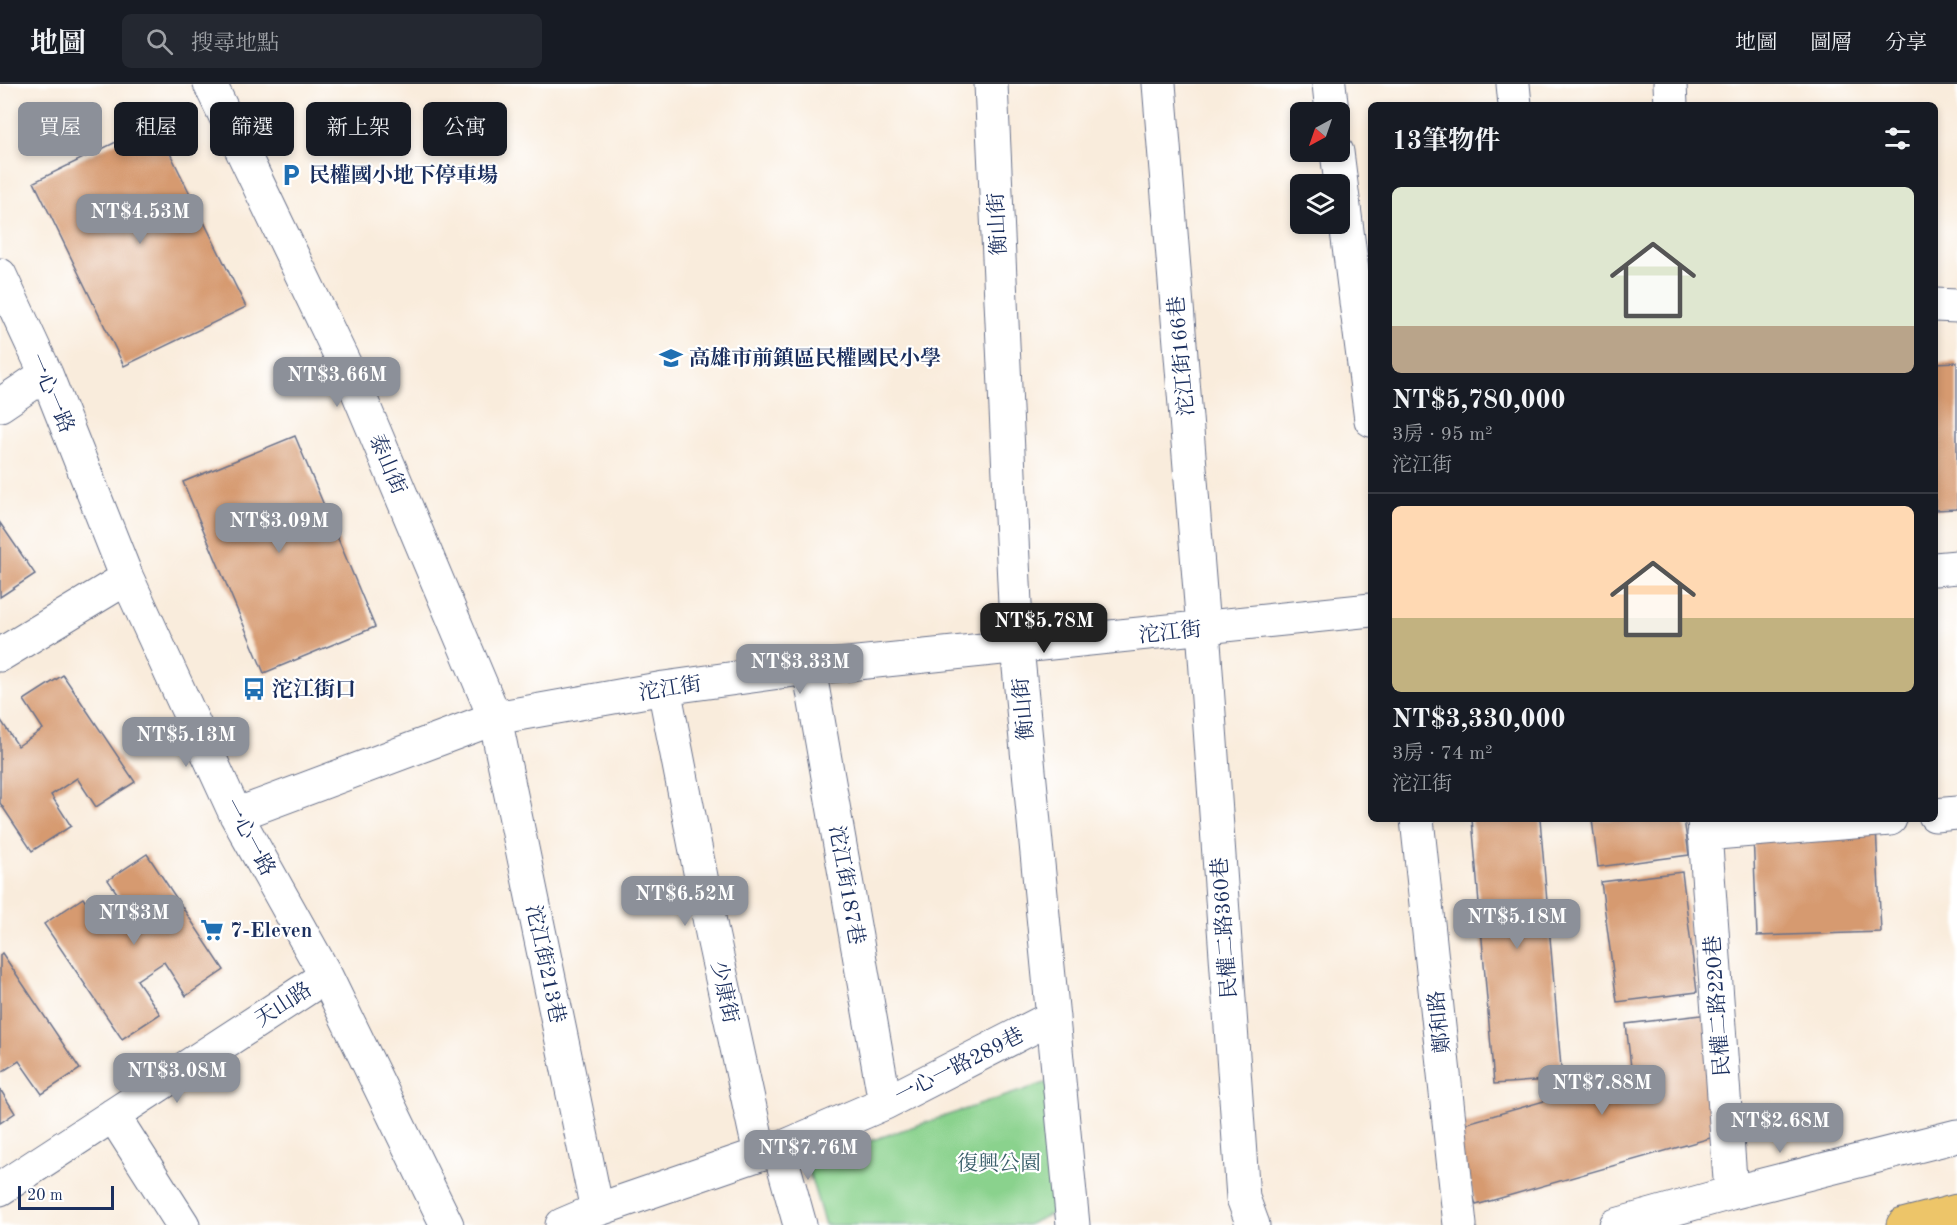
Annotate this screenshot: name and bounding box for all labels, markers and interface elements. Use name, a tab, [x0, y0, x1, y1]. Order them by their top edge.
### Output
search box	[122, 14, 542, 68]
icon: search	[143, 25, 176, 58]
text: 地圖	[30, 31, 86, 59]
text: 搜尋地點	[191, 33, 279, 55]
text: 地圖	[1735, 33, 1777, 54]
text: 圖層	[1810, 33, 1852, 54]
text: 分享	[1885, 33, 1927, 54]
chip: 買屋	[18, 102, 102, 156]
chip: 租屋	[114, 102, 198, 156]
chip: 篩選	[210, 102, 294, 156]
chip: 新上架	[306, 102, 411, 156]
chip: 公寓	[423, 102, 507, 156]
north arrow	[1290, 102, 1350, 162]
map controls	[1290, 102, 1350, 234]
icon: filters	[1881, 122, 1914, 155]
text: 13筆物件	[1392, 129, 1500, 155]
parking icon: 民權國小地下停車場	[278, 162, 304, 188]
place label: 民權國小地下停車場	[309, 163, 498, 187]
button: layers	[1290, 174, 1350, 234]
street label: 衡山街	[984, 192, 1011, 256]
pin: NT$4.53M	[78, 194, 202, 245]
text: NT$4.53M	[90, 203, 190, 223]
icon: home	[1599, 226, 1707, 334]
street label: 沱江街166巷	[1165, 295, 1198, 417]
school or university icon: 高雄市前鎮區民權國民小學	[658, 345, 684, 371]
place label: 高雄市前鎮區民權國民小學	[689, 346, 941, 370]
street label: 一心一路	[25, 350, 79, 436]
pin: NT$3.66M	[275, 357, 399, 408]
text: NT$3.66M	[287, 366, 387, 386]
text: NT$5,780,000	[1392, 388, 1566, 414]
text: 3房 · 95 m²	[1392, 425, 1493, 445]
street label: 泰山街	[365, 431, 410, 498]
text: 沱江街	[1392, 456, 1452, 476]
pin: NT$3.09M	[217, 503, 341, 554]
text: NT$3.09M	[229, 512, 329, 532]
icon: home	[1599, 545, 1707, 653]
pin: NT$5.78M	[982, 603, 1106, 654]
text: NT$5.78M	[994, 612, 1094, 632]
street label: 沱江街	[1138, 618, 1203, 647]
pin: NT$3.33M	[738, 644, 862, 695]
text: NT$3.33M	[750, 653, 850, 673]
street label: 沱江街	[637, 672, 703, 705]
bus stop icon: 沱江街口	[241, 676, 267, 702]
place label: 沱江街口	[272, 677, 356, 701]
street label: 衡山街	[1009, 677, 1038, 741]
text: NT$3,330,000	[1392, 707, 1566, 733]
pin: NT$5.13M	[124, 717, 248, 768]
text: NT$5.13M	[136, 726, 236, 746]
text: 3房 · 74 m²	[1392, 744, 1493, 764]
text: 沱江街	[1392, 775, 1452, 795]
street label: 一心一路	[220, 795, 279, 880]
street label: 沱江街187巷	[825, 824, 868, 946]
street label: 民權二路360巷	[1208, 857, 1241, 999]
pin: NT$6.52M	[623, 876, 747, 927]
text: NT$6.52M	[635, 885, 735, 905]
pin: NT$3M	[92, 895, 176, 946]
pin: NT$5.18M	[1455, 899, 1579, 950]
street label: 沱江街213巷	[522, 903, 569, 1025]
text: NT$3M	[99, 904, 169, 924]
text: NT$5.18M	[1467, 908, 1567, 928]
supermarket icon: 7-Eleven	[199, 917, 225, 943]
place label: 7-Eleven	[230, 921, 312, 942]
street label: 民權二路220巷	[1701, 935, 1734, 1077]
street label: 少康街	[707, 959, 742, 1025]
street label: 天山路	[251, 978, 316, 1031]
street label: 鄭和路	[1425, 989, 1454, 1054]
street label: 一心一路289巷	[891, 1023, 1028, 1108]
pin: NT$3.08M	[115, 1053, 239, 1104]
text: NT$3.08M	[127, 1062, 227, 1082]
pin: NT$7.88M	[1540, 1065, 1664, 1116]
text: NT$7.88M	[1552, 1074, 1652, 1094]
pin: NT$2.68M	[1718, 1103, 1842, 1154]
text: NT$2.68M	[1730, 1112, 1830, 1132]
pin: NT$7.76M	[746, 1130, 870, 1181]
text: NT$7.76M	[758, 1139, 858, 1159]
park label: 復興公園	[957, 1151, 1041, 1175]
scale bar	[18, 1183, 114, 1210]
text: 20 m	[27, 1188, 63, 1204]

